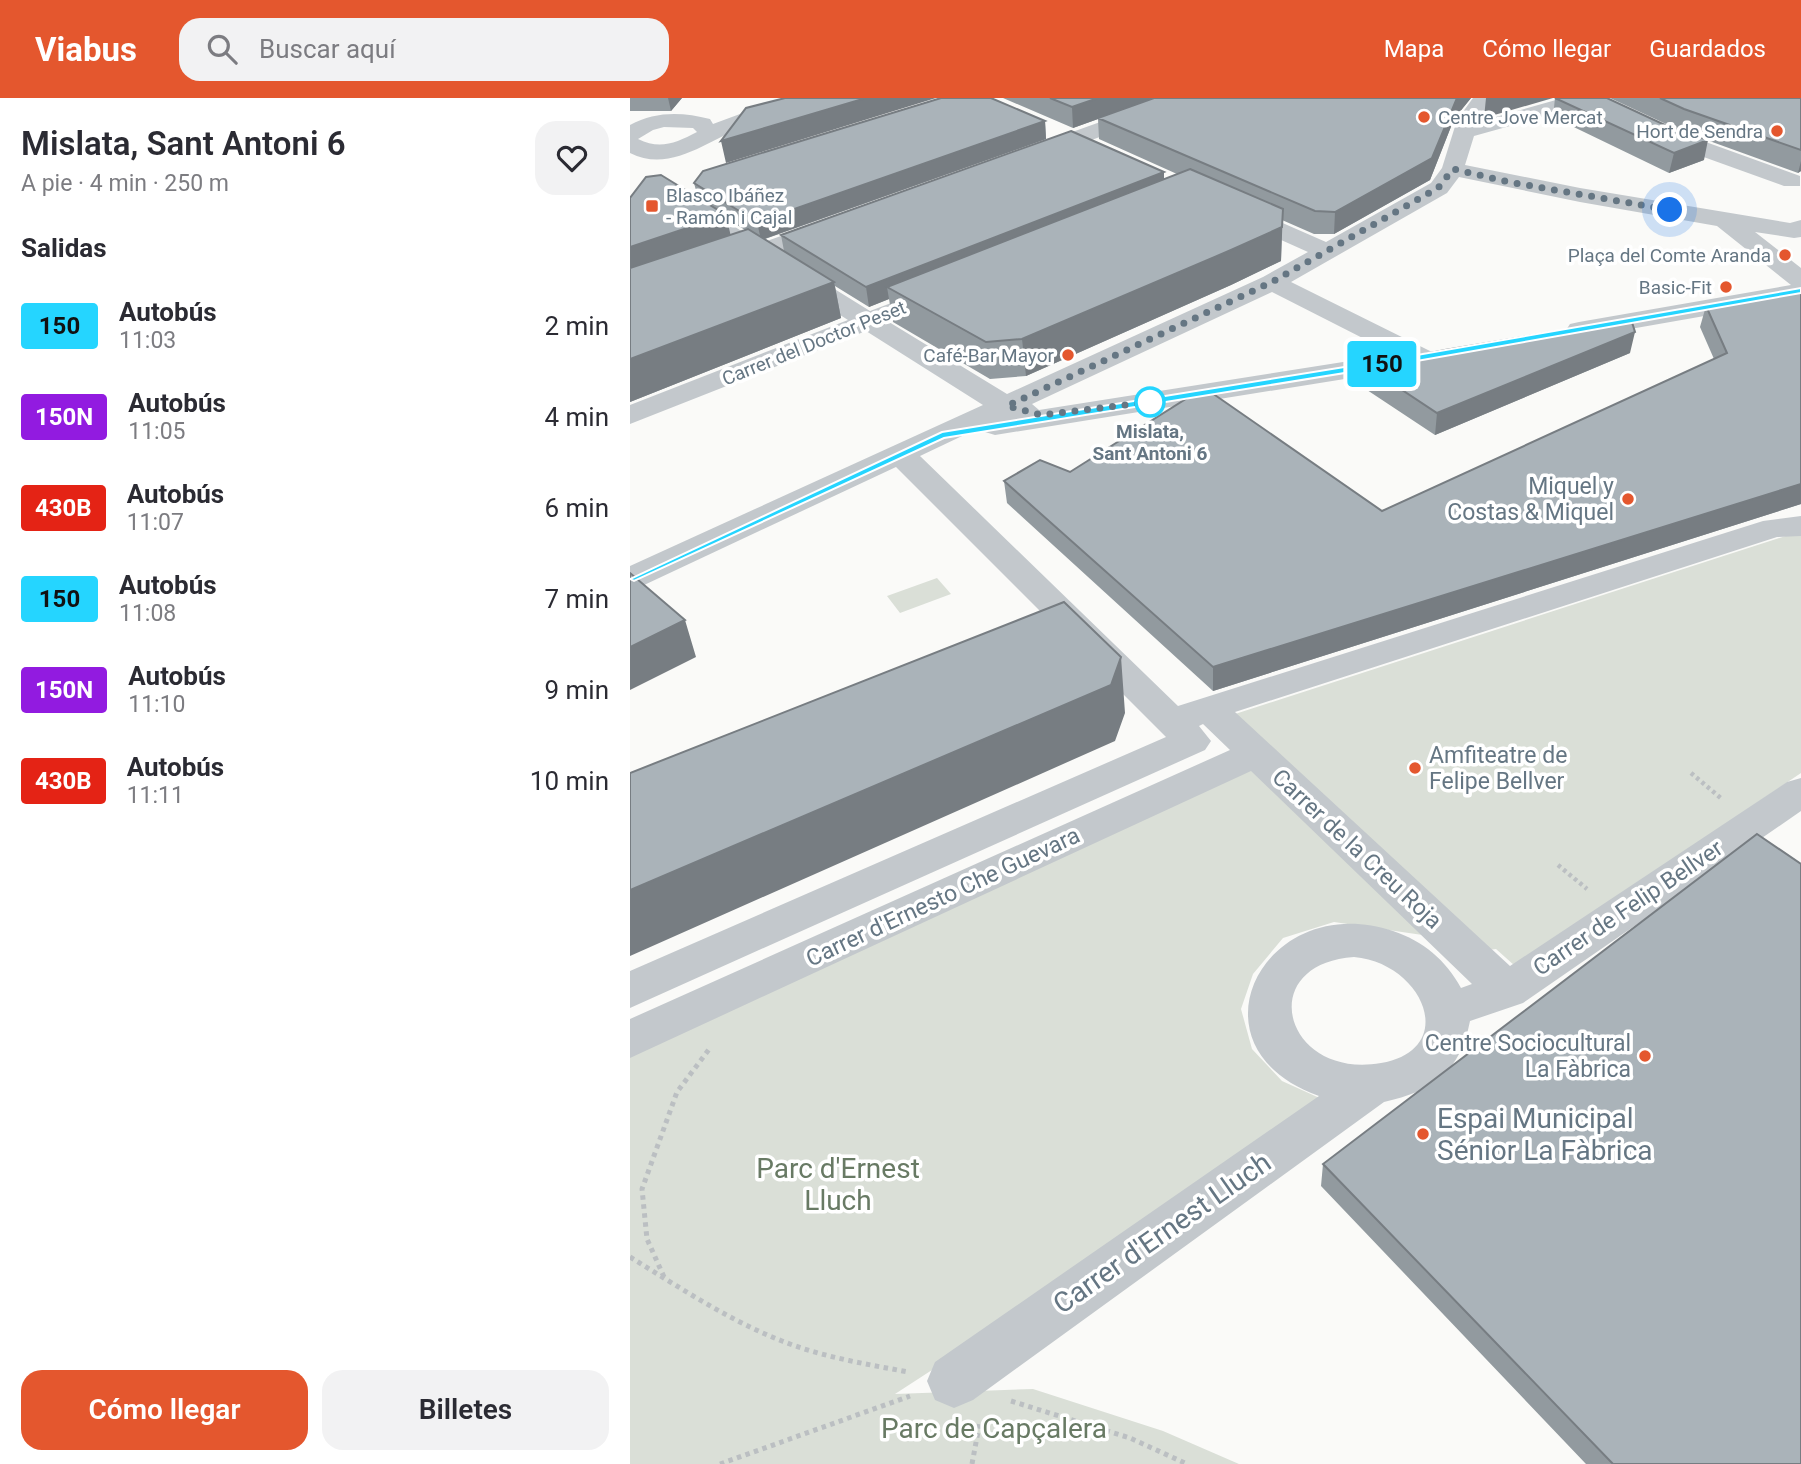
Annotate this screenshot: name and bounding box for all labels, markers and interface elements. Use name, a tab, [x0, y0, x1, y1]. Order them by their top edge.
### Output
search box	[179, 18, 669, 81]
text: Viabus	[35, 30, 137, 69]
icon: search	[203, 30, 241, 68]
text: Buscar aquí	[259, 34, 396, 64]
text: Mapa	[1384, 35, 1444, 63]
text: Cómo llegar	[1482, 35, 1611, 63]
text: Guardados	[1649, 35, 1766, 63]
place label: Centre Jove Mercat	[1438, 106, 1603, 129]
marker: Centre Jove Mercat	[1416, 109, 1432, 125]
place label: Hort de Sendra	[1636, 120, 1763, 143]
button: heart	[535, 121, 609, 195]
marker: Hort de Sendra	[1769, 123, 1785, 139]
text: Mislata, Sant Antoni 6	[21, 124, 346, 163]
text: A pie · 4 min · 250 m	[21, 170, 229, 197]
place label: Blasco Ibáñez - Ramón i Cajal	[666, 184, 792, 229]
your location	[1652, 192, 1687, 227]
marker: Blasco Ibáñez - Ramón i Cajal	[644, 198, 660, 214]
text: Salidas	[21, 233, 107, 263]
place label: Plaça del Comte Aranda	[1568, 244, 1771, 267]
marker: Plaça del Comte Aranda	[1777, 247, 1793, 263]
place label: Basic-Fit	[1639, 276, 1712, 299]
marker: Basic-Fit	[1718, 279, 1734, 295]
street label: Carrer del Doctor Peset	[719, 296, 909, 390]
text: Autobús	[119, 297, 217, 327]
text: 2 min	[544, 311, 609, 341]
text: 150	[39, 312, 80, 340]
text: 11:03	[119, 327, 176, 354]
line badge: 150	[1342, 341, 1422, 387]
place label: Café-Bar Mayor	[923, 344, 1055, 367]
marker: Café-Bar Mayor	[1060, 347, 1076, 363]
text: 150	[1361, 350, 1403, 378]
marker: Mislata, Sant Antoni 6	[1135, 387, 1165, 417]
text: Autobús	[128, 388, 226, 418]
text: 4 min	[544, 402, 609, 432]
text: 150N	[35, 403, 93, 431]
text: 11:05	[128, 418, 186, 445]
place label: Mislata, Sant Antoni 6	[1093, 420, 1208, 465]
place label: Miquel y Costas & Miquel	[1447, 473, 1614, 526]
text: Autobús	[127, 479, 224, 509]
marker: Miquel y Costas & Miquel	[1620, 491, 1636, 507]
text: 6 min	[544, 493, 609, 523]
text: 430B	[35, 494, 92, 522]
text: 11:07	[127, 509, 184, 536]
text: Autobús	[119, 570, 217, 600]
text: 7 min	[544, 584, 609, 614]
text: 150	[39, 585, 80, 613]
text: 11:08	[119, 600, 176, 627]
text: Autobús	[128, 661, 226, 691]
text: 9 min	[544, 675, 609, 705]
text: 150N	[35, 676, 93, 704]
text: 11:10	[128, 691, 186, 718]
place label: Amfiteatre de Felipe Bellver	[1429, 742, 1567, 795]
text: Autobús	[127, 752, 224, 782]
marker: Amfiteatre de Felipe Bellver	[1407, 760, 1423, 776]
street label: Carrer de la Creu Roja	[1267, 764, 1447, 934]
text: 10 min	[530, 766, 609, 796]
text: 430B	[35, 767, 92, 795]
text: 11:11	[127, 782, 184, 809]
street label: Carrer d'Ernesto Che Guevara	[802, 822, 1084, 972]
street label: Carrer de Felip Bellver	[1528, 834, 1728, 981]
place label: Centre Sociocultural La Fàbrica	[1425, 1030, 1631, 1083]
marker: Centre Sociocultural La Fàbrica	[1637, 1048, 1653, 1064]
place label: Espai Municipal Sénior La Fàbrica	[1437, 1102, 1653, 1167]
marker: Espai Municipal Sénior La Fàbrica	[1415, 1126, 1431, 1142]
street label: Carrer d'Ernest Lluch	[1047, 1146, 1277, 1320]
park label: Parc d'Ernest Lluch	[756, 1152, 920, 1217]
button: Cómo llegar	[21, 1370, 308, 1450]
button: Billetes	[322, 1370, 609, 1450]
park label: Parc de Capçalera	[881, 1412, 1107, 1445]

